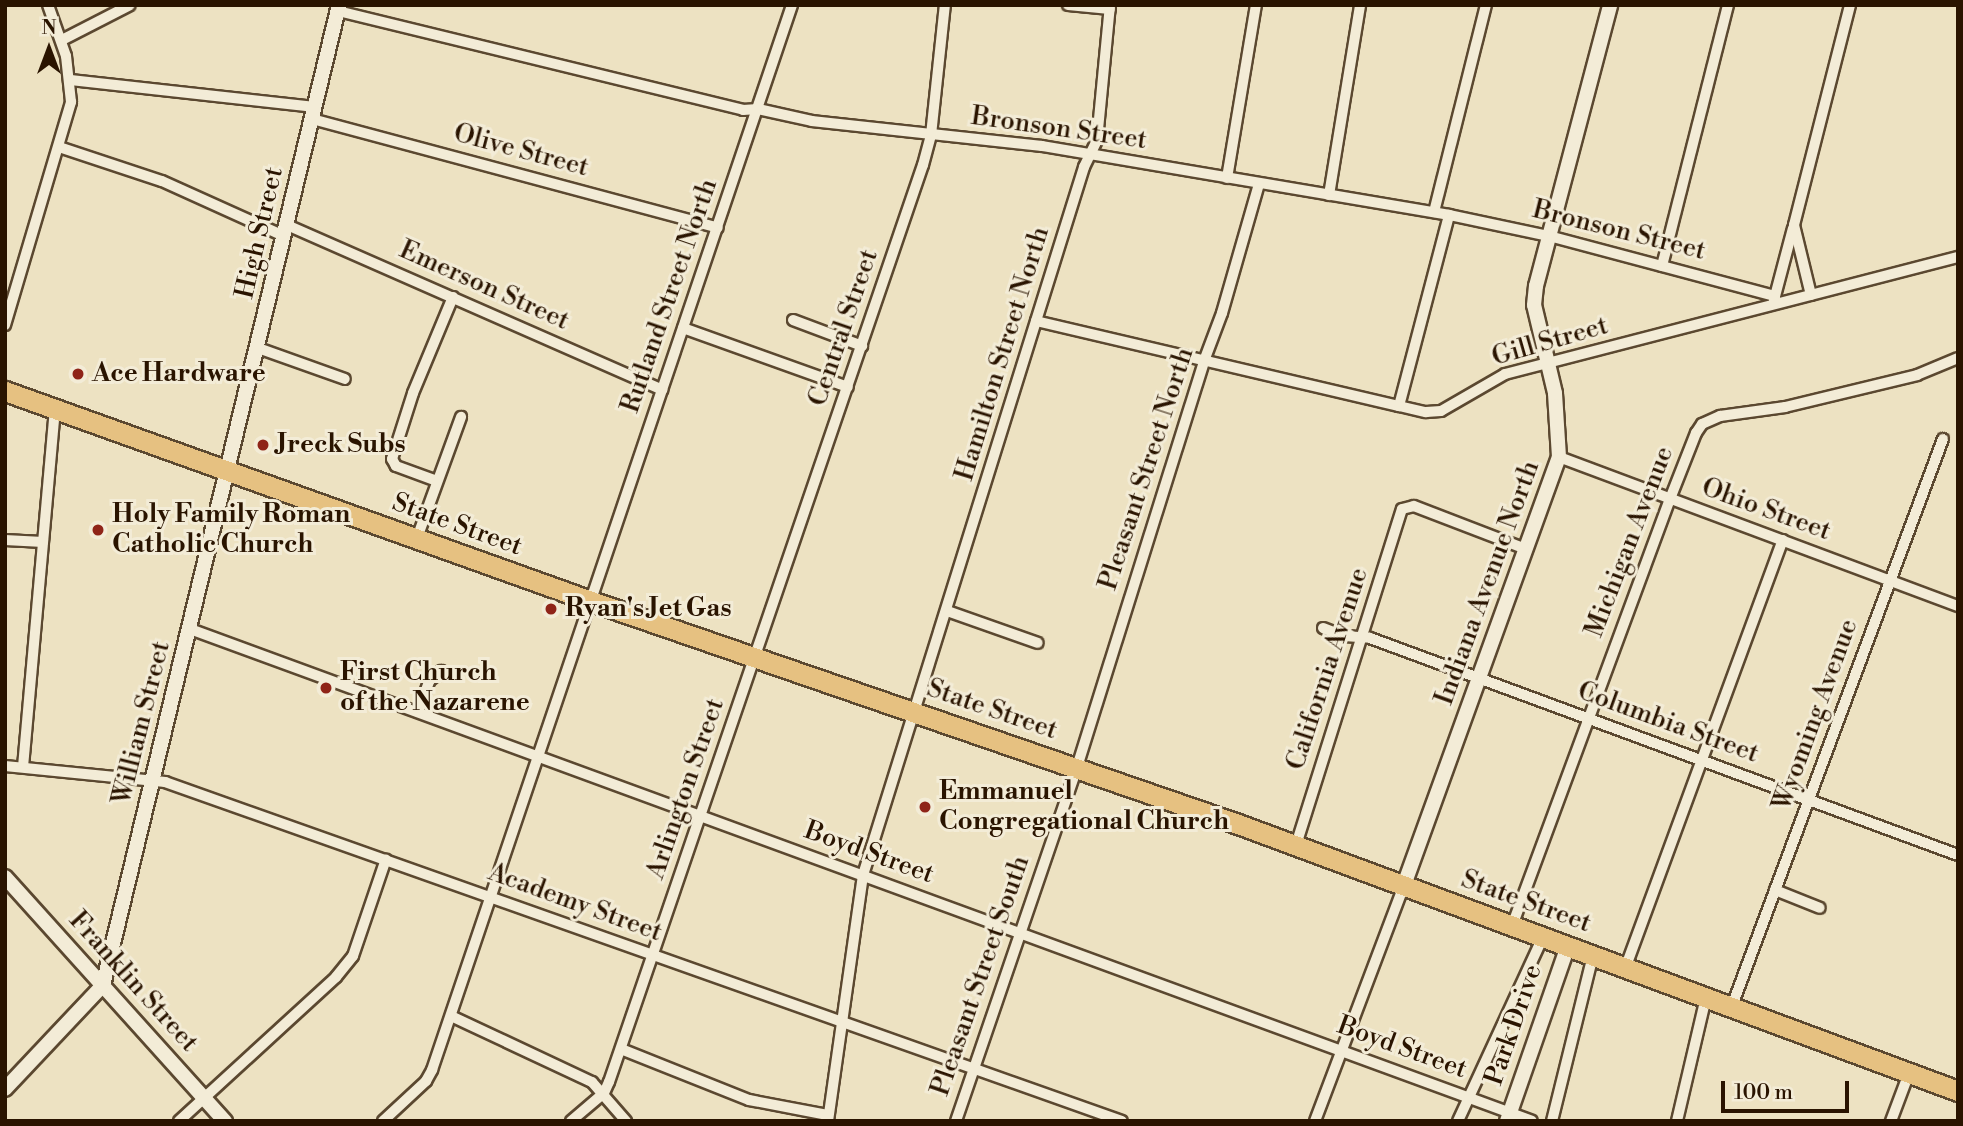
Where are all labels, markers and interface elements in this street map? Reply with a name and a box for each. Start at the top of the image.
north arrow [14,14,84,84]
text: N [41,16,57,40]
street label: Bronson Street [969,101,1149,157]
street label: Olive Street [450,118,592,184]
street label: High Street [230,164,290,302]
street label: Rutland Street North [615,175,725,417]
street label: Bronson Street [1529,194,1709,268]
street label: Hamilton Street North [949,223,1057,485]
street label: Emerson Street [394,235,574,337]
street label: Central Street [803,246,885,410]
street label: Gill Street [1488,311,1612,373]
street label: Pleasant Street North [1093,344,1201,594]
place label: Ace Hardware [92,358,266,390]
marker: Ace Hardware [70,366,86,382]
place label: Jreck Subs [277,429,406,461]
marker: Jreck Subs [255,437,271,453]
street label: Michigan Avenue [1579,442,1681,642]
street label: Indiana Avenue North [1429,457,1547,709]
street label: Ohio Street [1697,472,1835,548]
street label: State Street [388,487,526,563]
place label: Holy Family Roman Catholic Church [112,499,350,560]
marker: Holy Family Roman Catholic Church [90,522,106,538]
street label: California Avenue [1281,564,1375,774]
place label: Ryan's Jet Gas [565,593,732,625]
marker: Ryan's Jet Gas [543,601,559,617]
street label: Wyoming Avenue [1767,615,1865,815]
street label: William Street [107,638,177,808]
place label: First Church of the Nazarene [340,657,530,718]
street label: State Street [923,673,1061,747]
street label: Columbia Street [1573,676,1763,770]
marker: First Church of the Nazarene [318,680,334,696]
street label: Arlington Street [641,695,731,883]
place label: Emmanuel Congregational Church [939,776,1229,838]
marker: Emmanuel Congregational Church [917,799,933,815]
street label: Boyd Street [800,815,938,891]
street label: Pleasant Street South [925,852,1037,1100]
street label: Academy Street [484,857,666,949]
street label: State Street [1457,864,1595,940]
street label: Franklin Street [62,905,204,1059]
street label: Park Drive [1479,961,1549,1089]
street label: Boyd Street [1333,1010,1471,1086]
scale bar [1725,1066,1853,1110]
text: 100 m [1734,1080,1793,1106]

